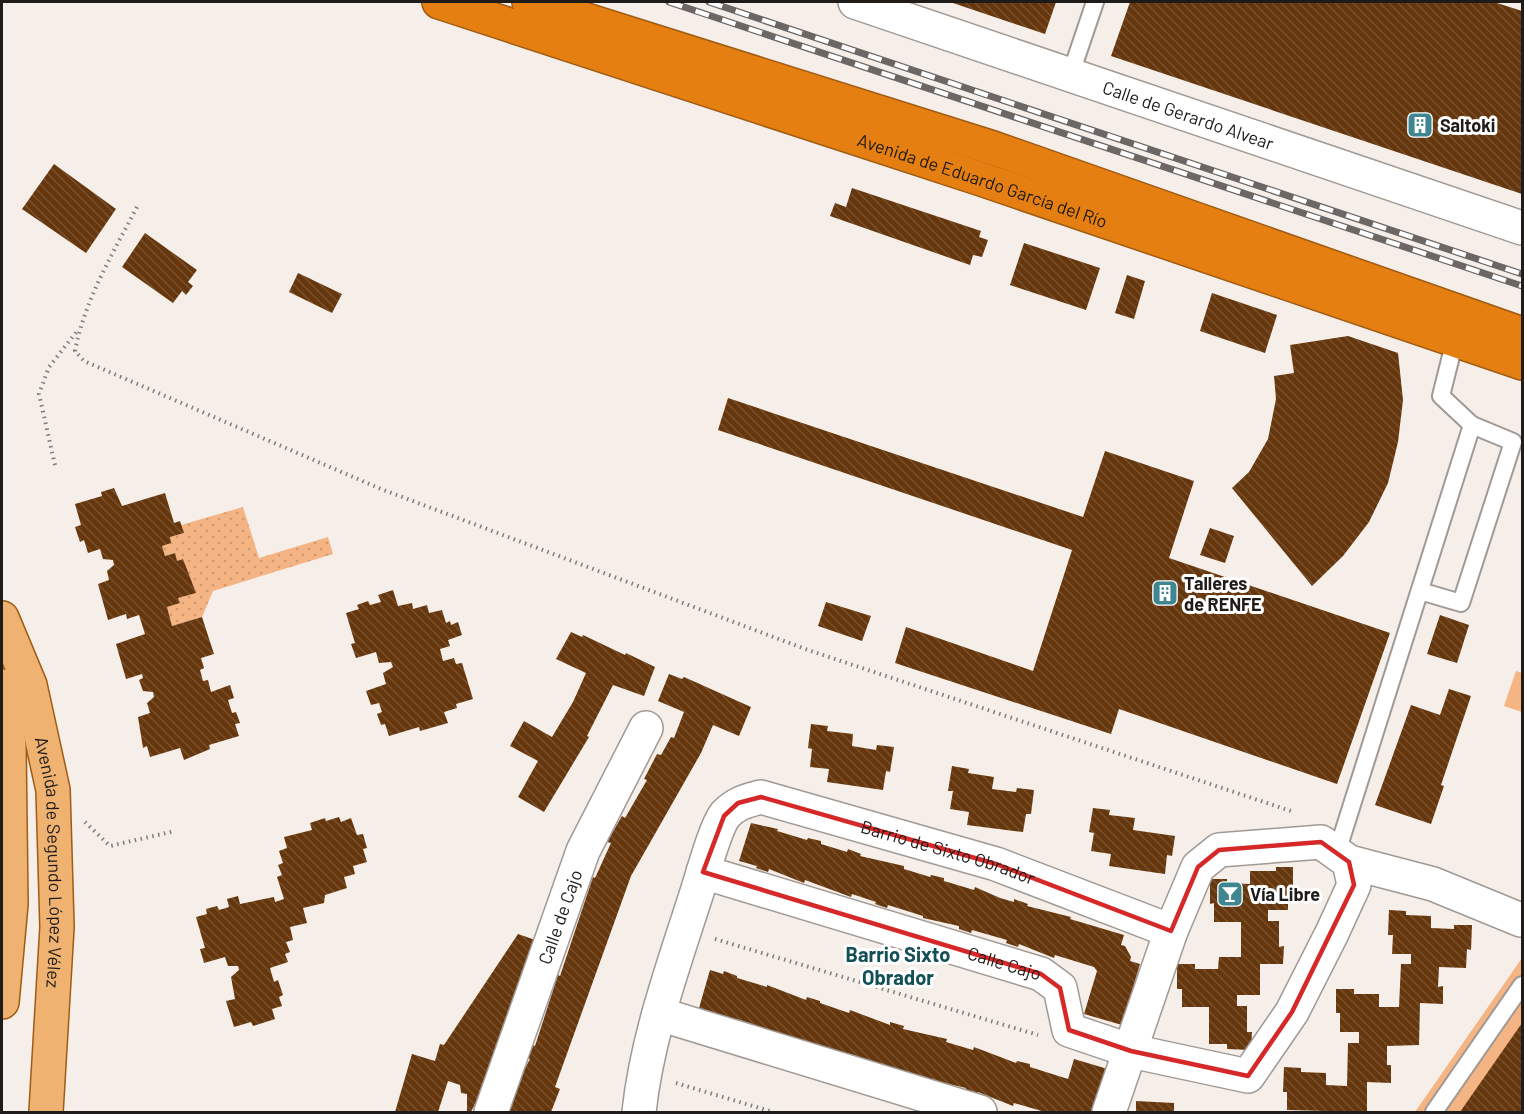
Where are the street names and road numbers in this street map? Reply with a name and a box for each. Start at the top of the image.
street label: Calle de Gerardo Alvear [1100,76,1277,154]
street label: Avenida de Eduardo García del Río [855,128,1110,232]
street label: Avenida de Segundo López Vélez [31,735,68,989]
street label: Barrio de Sixto Obrador [858,815,1039,889]
street label: Calle de Cajo [533,867,587,967]
street label: Calle Cajo [965,942,1044,984]

